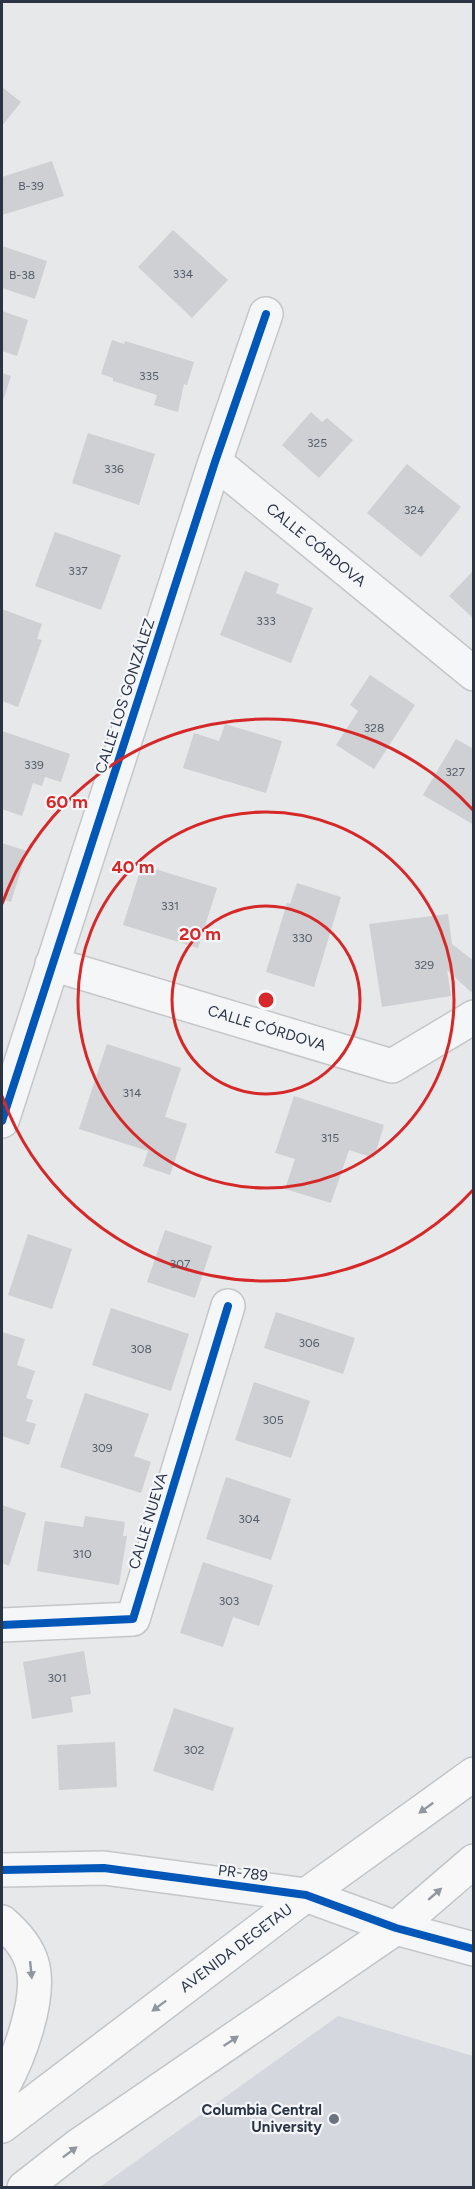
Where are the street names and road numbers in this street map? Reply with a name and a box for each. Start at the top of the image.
street label: CALLE CÓRDOVA [263,499,369,591]
street label: CALLE LOS GONZÁLEZ [91,616,159,776]
street label: CALLE CÓRDOVA [206,1001,328,1055]
street label: CALLE NUEVA [125,1470,171,1572]
street label: PR-789 [217,1861,269,1885]
street label: AVENIDA DEGETAU [176,1900,296,1996]

